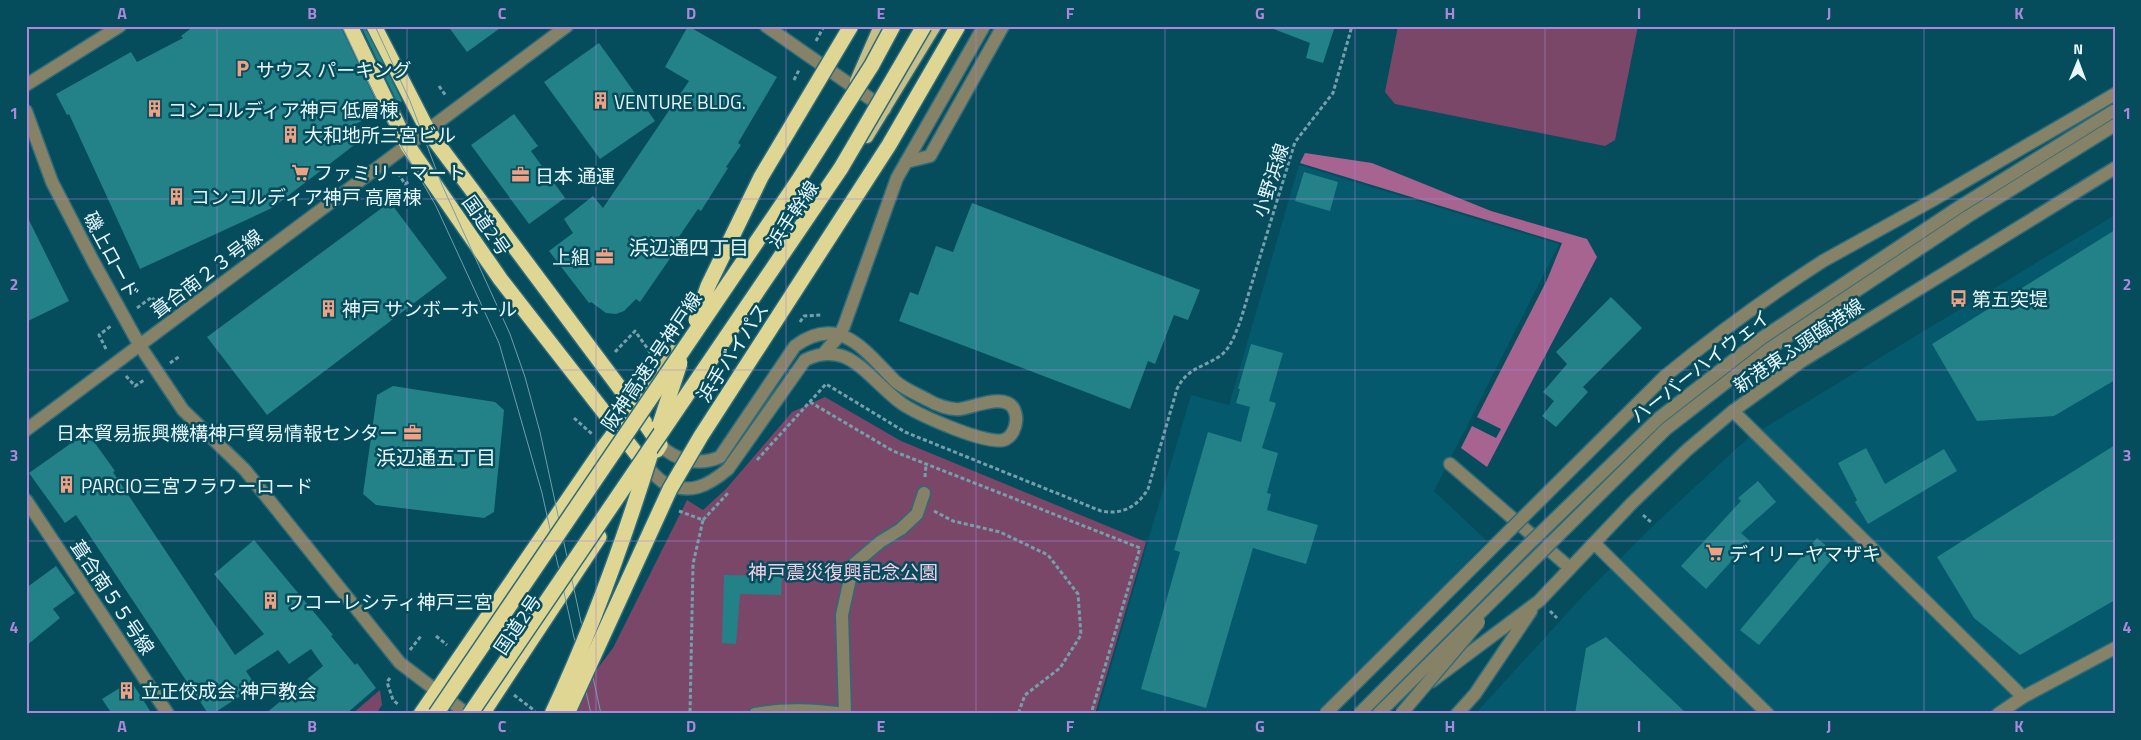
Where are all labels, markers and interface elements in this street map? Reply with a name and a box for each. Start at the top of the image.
text: A [117,1,127,25]
text: B [307,1,317,25]
text: C [498,1,507,25]
text: D [686,1,696,25]
text: E [877,1,886,25]
text: F [1066,1,1075,25]
text: G [1255,1,1265,25]
text: H [1445,1,1455,25]
text: I [1637,1,1641,25]
text: J [1827,1,1831,25]
text: K [2014,1,2024,25]
north arrow [2054,38,2104,88]
text: N [2073,38,2083,59]
place label: サウス パーキング [256,55,412,84]
parking icon: サウス パーキング [232,59,252,79]
place label: VENTURE BLDG. [614,87,746,116]
building icon: VENTURE BLDG. [590,91,610,111]
place label: コンコルディア神戸 低層棟 [168,95,399,124]
building icon: コンコルディア神戸 低層棟 [144,99,164,119]
text: 1 [10,101,18,125]
text: 1 [2123,101,2131,125]
place label: 大和地所三宮ビル [304,120,456,149]
building icon: 大和地所三宮ビル [280,124,300,144]
street label: 小野浜線 [1244,139,1296,221]
place label: ファミリーマート [314,158,466,187]
place label: 日本 通運 [535,161,615,190]
supermarket icon: ファミリーマート [290,162,310,182]
office icon: 日本 通運 [511,165,531,185]
street label: 浜手幹線 [759,174,825,254]
place label: コンコルディア神戸 高層棟 [191,182,422,211]
building icon: コンコルディア神戸 高層棟 [167,186,187,206]
street label: 国道2号 [456,189,518,261]
street label: 磯上ロード [77,206,147,304]
street label: 葺合南２３号線 [144,221,268,325]
district label: 浜辺通四丁目 [629,232,749,263]
place label: 上組 [552,242,590,271]
office icon: 上組 [594,246,614,266]
text: 2 [10,272,18,296]
text: 2 [2123,272,2131,296]
place label: 第五突堤 [1972,284,2048,313]
street label: 阪神高速3号神戸線 [594,285,708,437]
bus stop icon: 第五突堤 [1948,288,1968,308]
street label: 新港東ふ頭臨港線 [1727,290,1869,400]
place label: 神戸 サンボーホール [342,294,517,323]
street label: 浜手バイパス [689,296,775,408]
building icon: 神戸 サンボーホール [318,298,338,318]
street label: ハーバーハイウェイ [1624,302,1776,430]
place label: 日本貿易振興機構神戸貿易情報センター [56,418,398,447]
office icon: 日本貿易振興機構神戸貿易情報センター [402,422,422,442]
district label: 浜辺通五丁目 [376,442,496,473]
text: 3 [10,443,18,467]
text: 3 [2123,443,2131,467]
place label: PARCIO三宮フラワーロード [81,471,313,500]
building icon: PARCIO三宮フラワーロード [57,475,77,495]
street label: 葺合南５５号線 [64,534,162,660]
place label: デイリーヤマザキ [1729,539,1881,568]
supermarket icon: デイリーヤマザキ [1705,543,1725,563]
park label: 神戸震災復興記念公園 [748,557,938,586]
place label: ワコーレシティ神戸三宮 [285,587,493,616]
street label: 国道2号 [486,588,548,660]
building icon: ワコーレシティ神戸三宮 [261,591,281,611]
text: 4 [10,615,19,639]
text: 4 [2123,615,2132,639]
place label: 立正佼成会 神戸教会 [141,676,316,705]
building icon: 立正佼成会 神戸教会 [117,680,137,700]
text: A [117,714,127,738]
text: B [307,714,317,738]
text: C [498,714,507,738]
text: D [686,714,696,738]
text: E [877,714,886,738]
text: F [1066,714,1075,738]
text: G [1255,714,1265,738]
text: H [1445,714,1455,738]
text: I [1637,714,1641,738]
text: J [1827,714,1831,738]
text: K [2014,714,2024,738]

